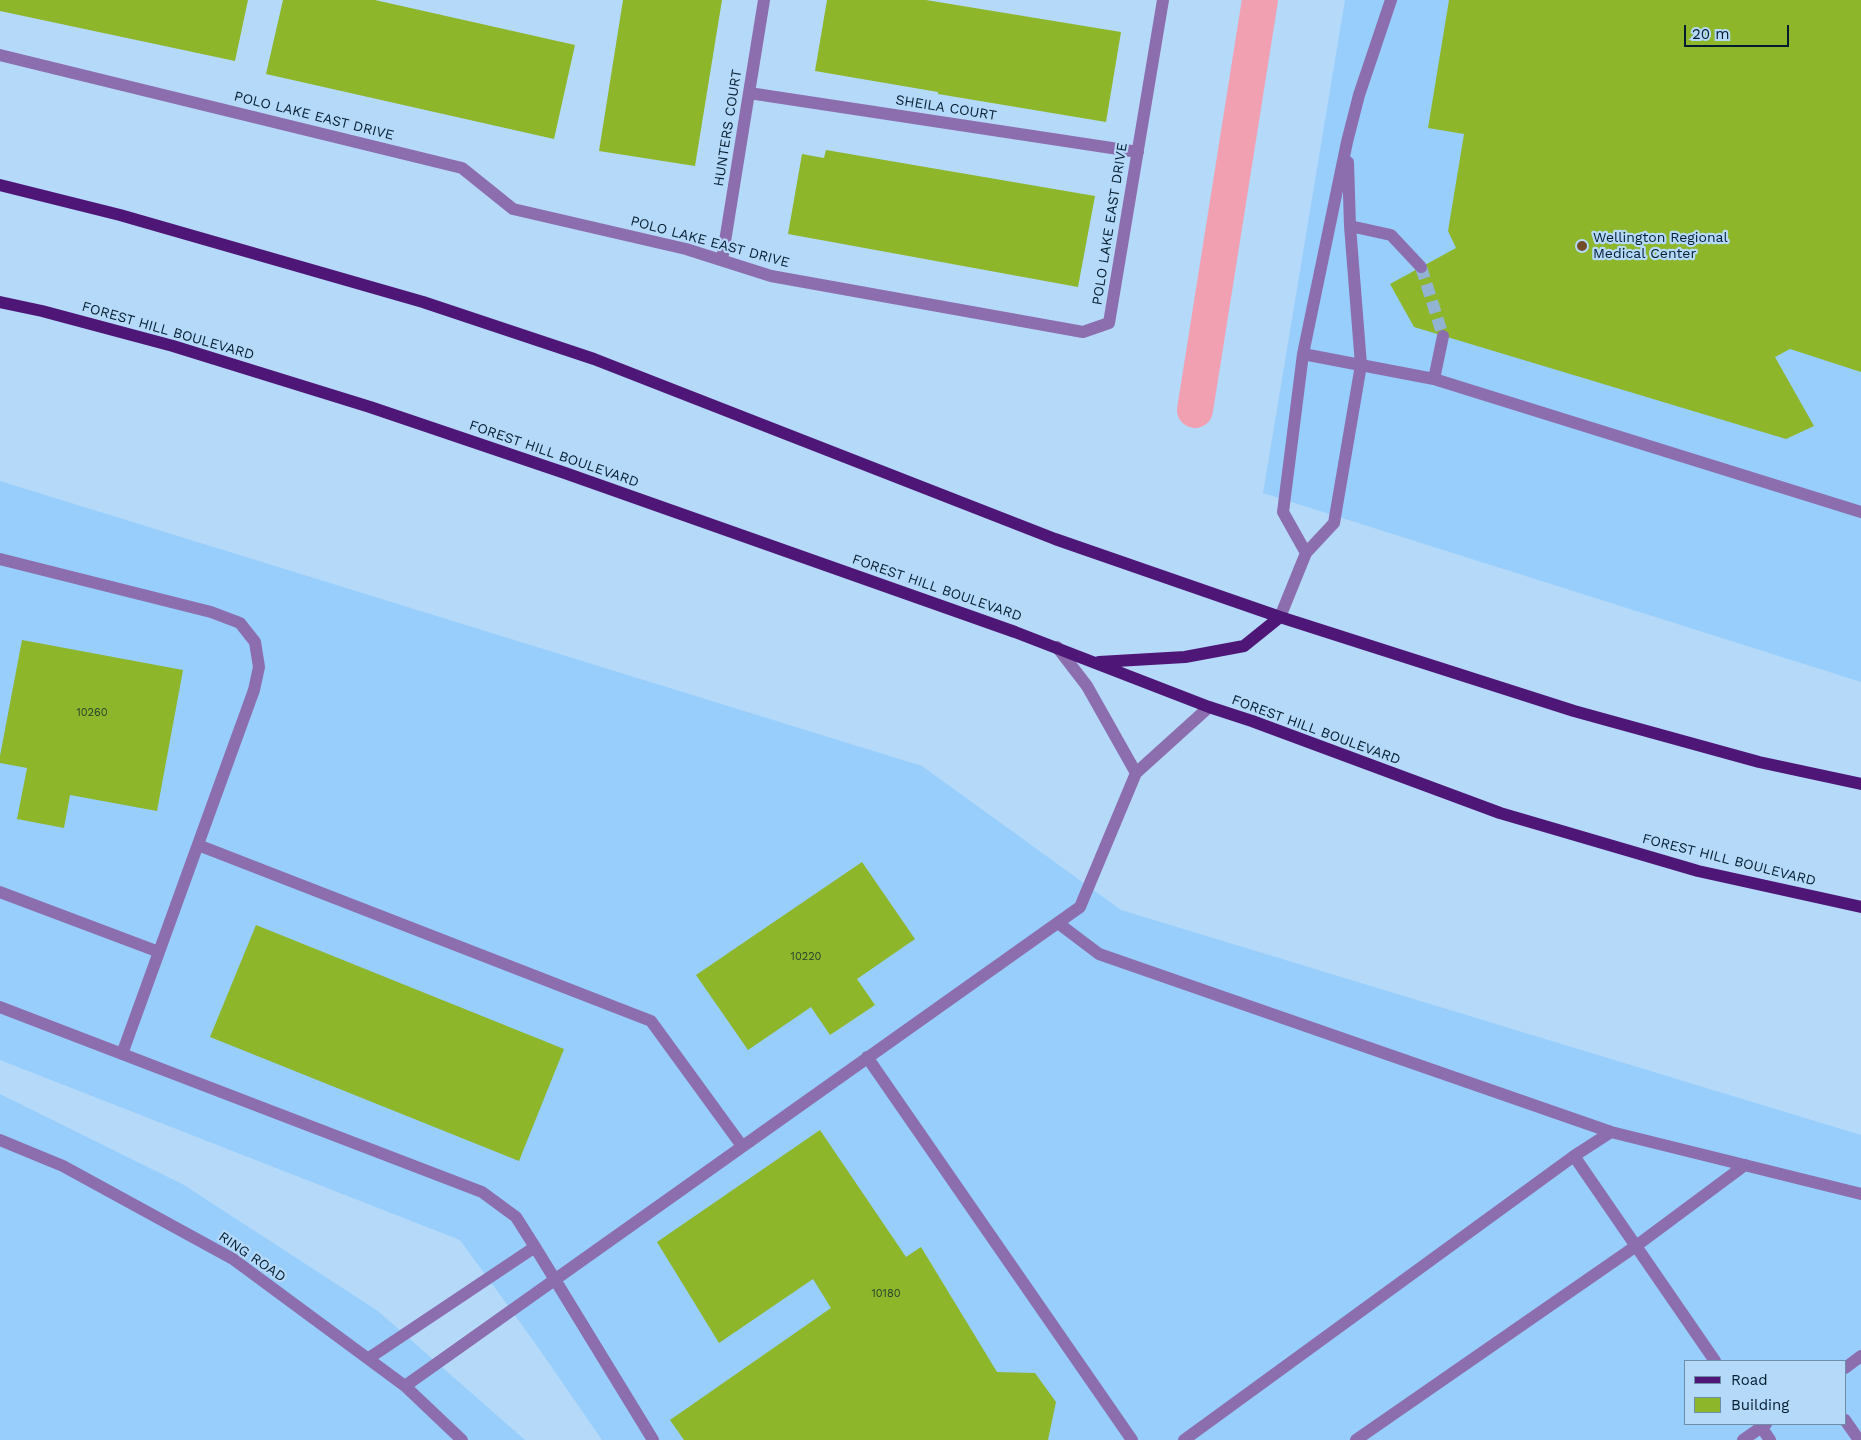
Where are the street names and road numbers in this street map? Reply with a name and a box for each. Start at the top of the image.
street label: HUNTERS COURT [710,68,746,188]
street label: POLO LAKE EAST DRIVE [232,88,396,144]
street label: SHEILA COURT [894,92,998,124]
street label: POLO LAKE EAST DRIVE [1089,142,1131,306]
street label: POLO LAKE EAST DRIVE [629,213,791,271]
street label: FOREST HILL BOULEVARD [80,298,256,364]
street label: FOREST HILL BOULEVARD [467,417,641,491]
street label: FOREST HILL BOULEVARD [850,551,1024,625]
street label: FOREST HILL BOULEVARD [1229,692,1403,768]
street label: FOREST HILL BOULEVARD [1640,830,1818,890]
street label: RING ROAD [215,1228,289,1286]

